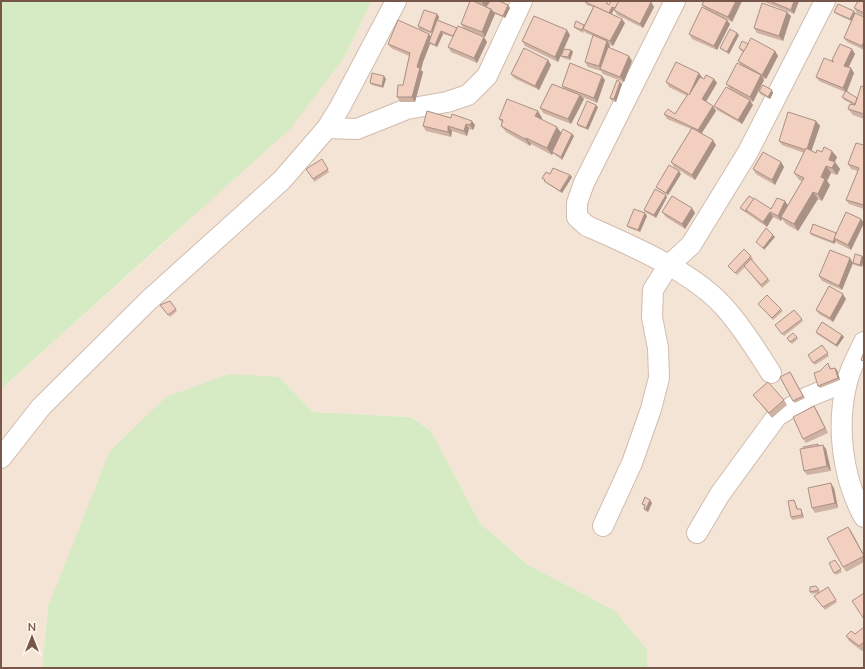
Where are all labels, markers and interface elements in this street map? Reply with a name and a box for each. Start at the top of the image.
north arrow [12,617,52,657]
text: N [28,620,36,634]

